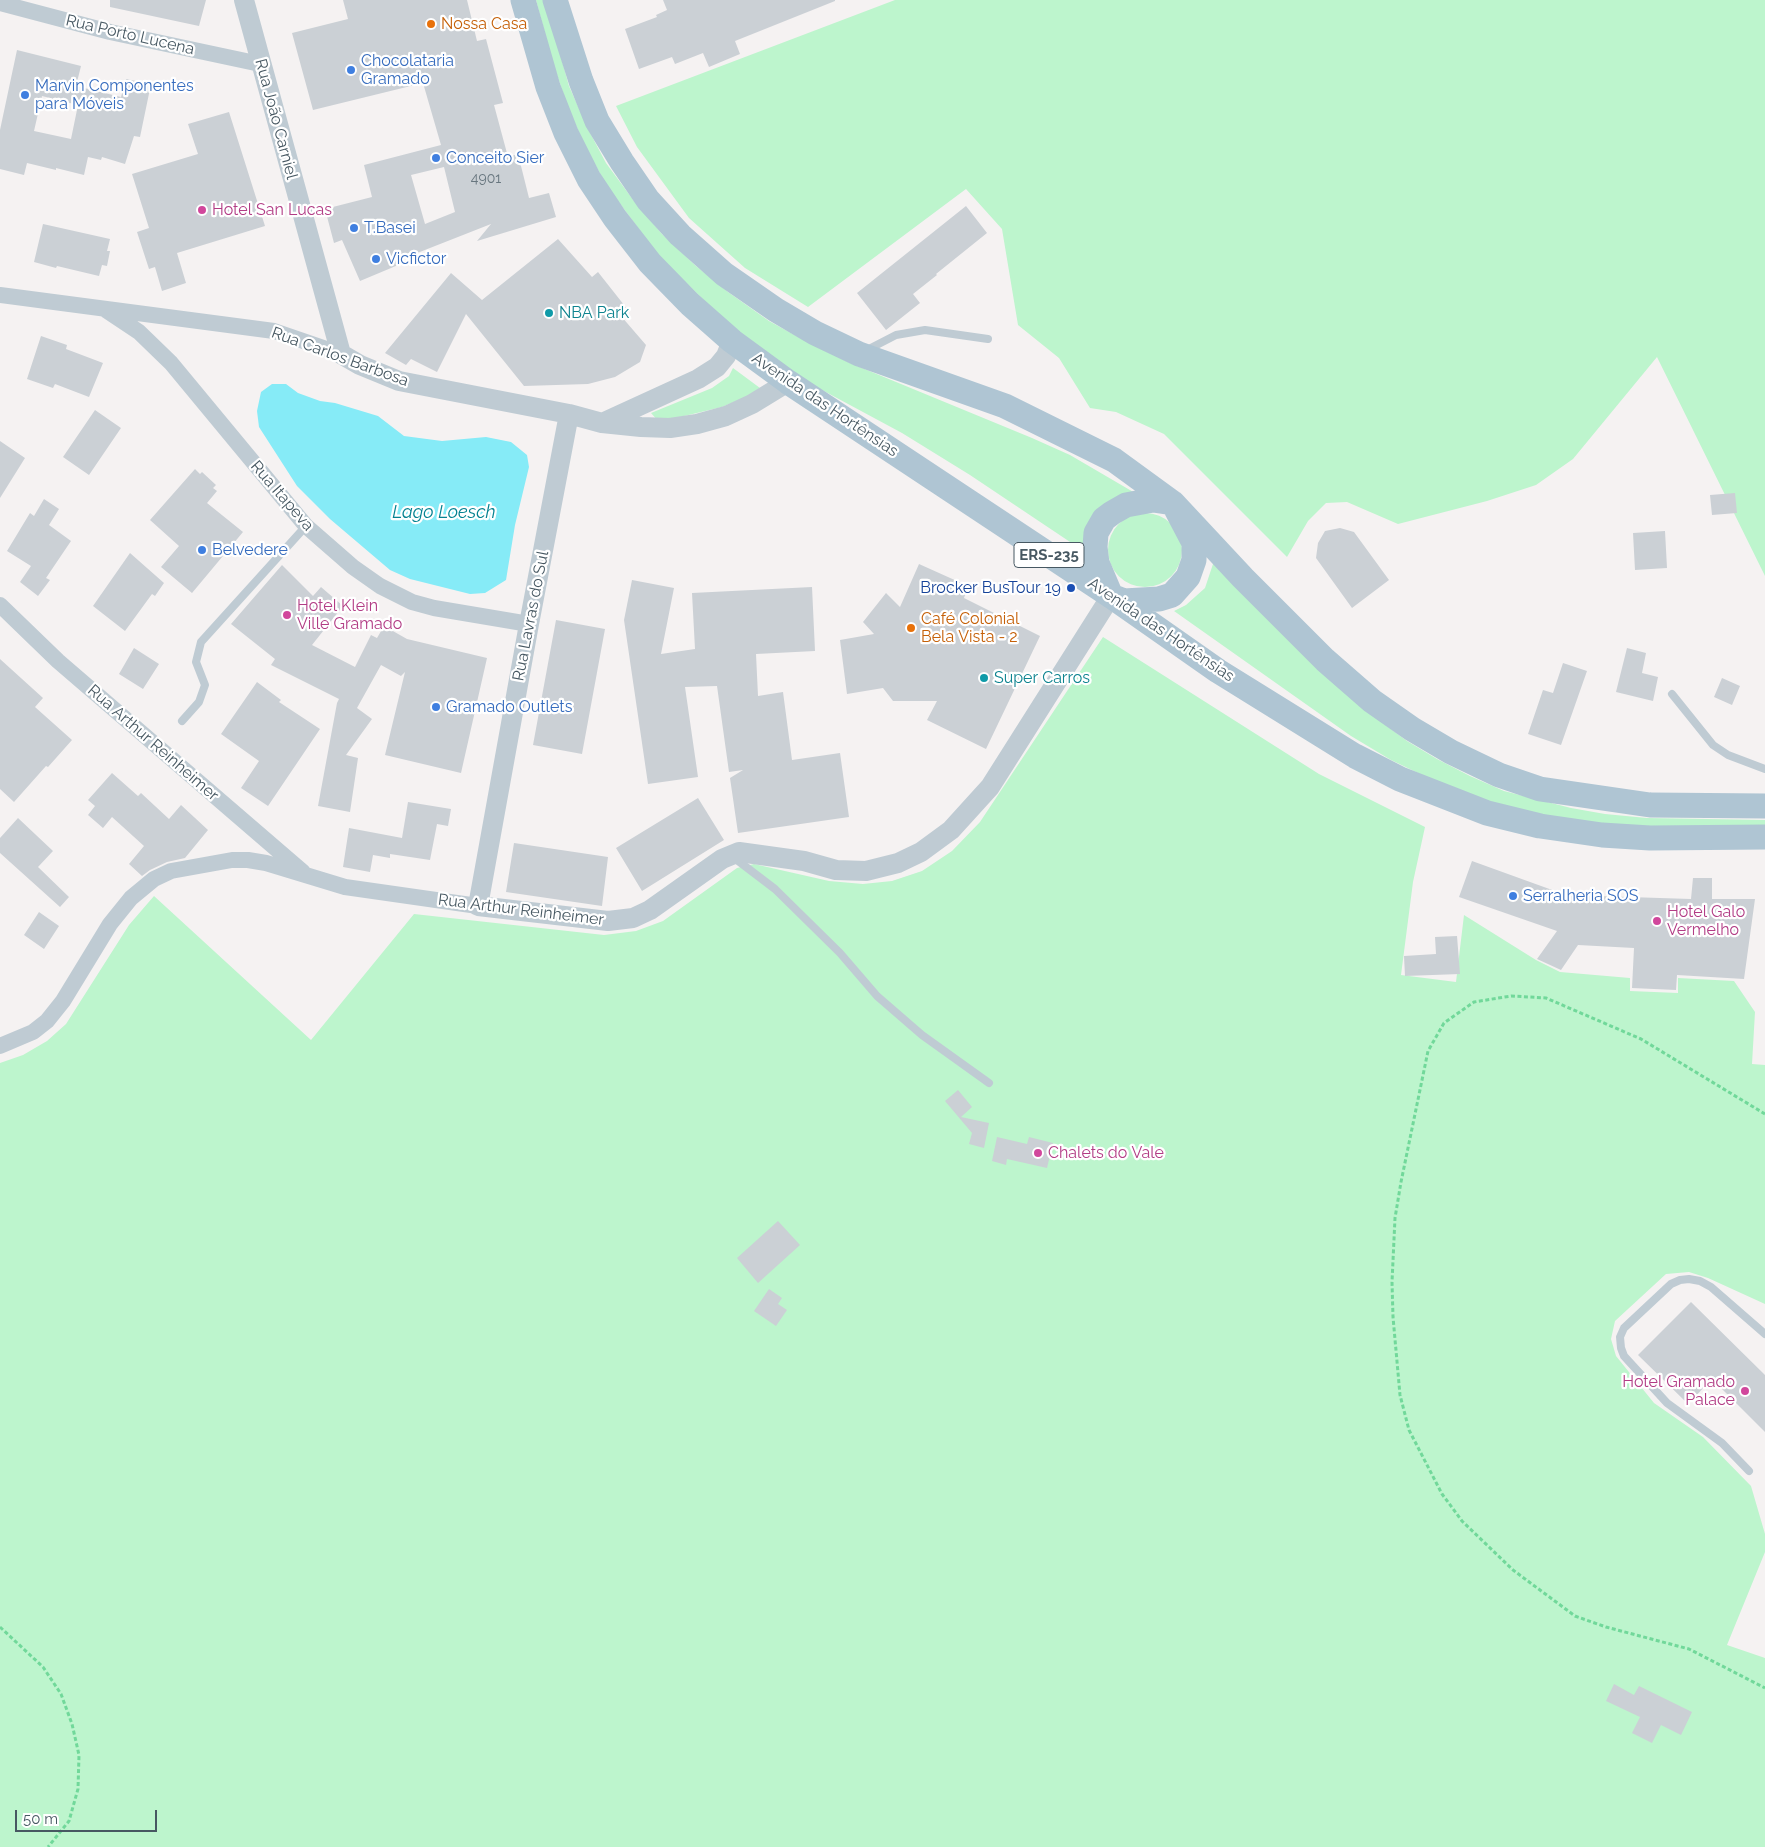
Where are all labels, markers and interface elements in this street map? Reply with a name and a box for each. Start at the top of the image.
street label: Rua Porto Lucena [64,11,196,59]
place label: Nossa Casa [441,14,527,34]
marker: Nossa Casa [425,18,437,30]
place label: Chocolataria Gramado [361,51,454,89]
street label: Rua João Carniel [251,57,301,181]
marker: Chocolataria Gramado [345,64,357,76]
place label: Marvin Componentes para Móveis [35,76,194,114]
marker: Marvin Componentes para Móveis [19,89,31,101]
place label: Conceito Sier [446,148,544,168]
marker: Conceito Sier [430,152,442,164]
house number: 4901 [471,171,501,187]
place label: Hotel San Lucas [212,200,332,220]
marker: Hotel San Lucas [196,204,208,216]
place label: T.Basei [364,218,416,238]
marker: T.Basei [348,222,360,234]
place label: Vicfictor [386,249,446,269]
marker: Vicfictor [370,253,382,265]
place label: NBA Park [559,303,629,323]
marker: NBA Park [543,307,555,319]
street label: Rua Carlos Barbosa [269,323,411,391]
street label: Avenida das Hortênsias [748,349,902,461]
street label: Rua Itapeva [246,457,318,535]
water label: Lago Loesch [392,502,496,524]
place label: Belvedere [212,540,288,560]
road number: ERS-235 [1014,542,1084,568]
marker: Belvedere [196,544,208,556]
street label: Rua Lavras do Sul [509,549,553,683]
street label: Avenida das Hortênsias [1084,574,1238,686]
place label: Brocker BusTour 19 [920,578,1061,598]
marker: Brocker BusTour 19 [1065,582,1077,594]
place label: Hotel Klein Ville Gramado [297,596,402,634]
marker: Hotel Klein Ville Gramado [281,609,293,621]
place label: Café Colonial Bela Vista - 2 [921,609,1019,647]
marker: Café Colonial Bela Vista - 2 [905,622,917,634]
place label: Super Carros [994,668,1090,688]
marker: Super Carros [978,672,990,684]
street label: Rua Arthur Reinheimer [84,681,222,805]
place label: Gramado Outlets [446,697,572,717]
marker: Gramado Outlets [430,701,442,713]
place label: Serralheria SOS [1523,886,1638,906]
street label: Rua Arthur Reinheimer [437,890,605,930]
marker: Serralheria SOS [1507,890,1519,902]
place label: Hotel Galo Vermelho [1667,902,1745,940]
marker: Hotel Galo Vermelho [1651,915,1663,927]
place label: Chalets do Vale [1048,1143,1164,1163]
marker: Chalets do Vale [1032,1147,1044,1159]
place label: Hotel Gramado Palace [1622,1372,1735,1410]
marker: Hotel Gramado Palace [1739,1385,1751,1397]
scale bar [18,1800,160,1832]
text: 50 m [23,1810,58,1828]

